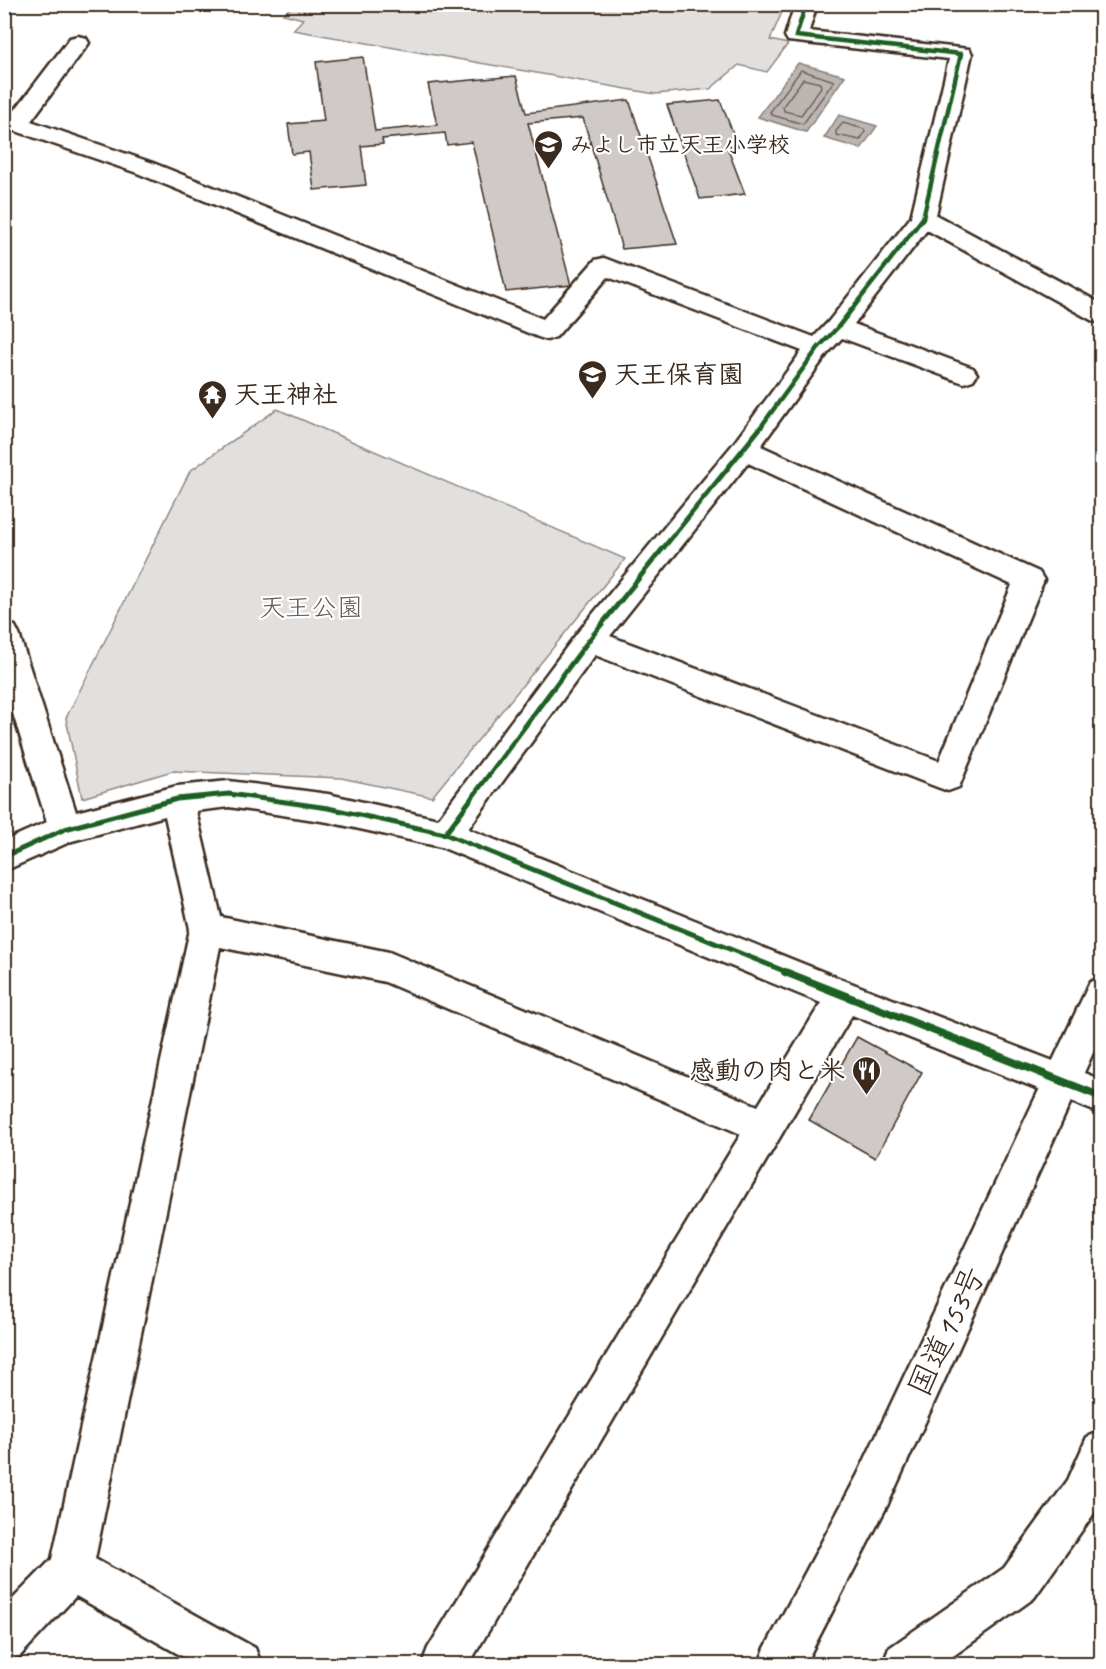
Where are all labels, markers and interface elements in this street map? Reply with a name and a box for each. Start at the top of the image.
school or university icon: みよし市立天王小学校 [533,128,565,170]
place label: みよし市立天王小学校 [570,131,790,159]
school or university icon: 天王保育園 [577,358,609,400]
place label: 天王保育園 [614,358,744,391]
temple icon: 天王神社 [197,378,229,420]
place label: 天王神社 [234,378,338,411]
park label: 天王公園 [259,591,363,624]
place label: 感動の肉と米 [689,1054,845,1087]
restaurant icon: 感動の肉と米 [850,1054,882,1096]
street label: 国道153号 [898,1259,994,1403]

